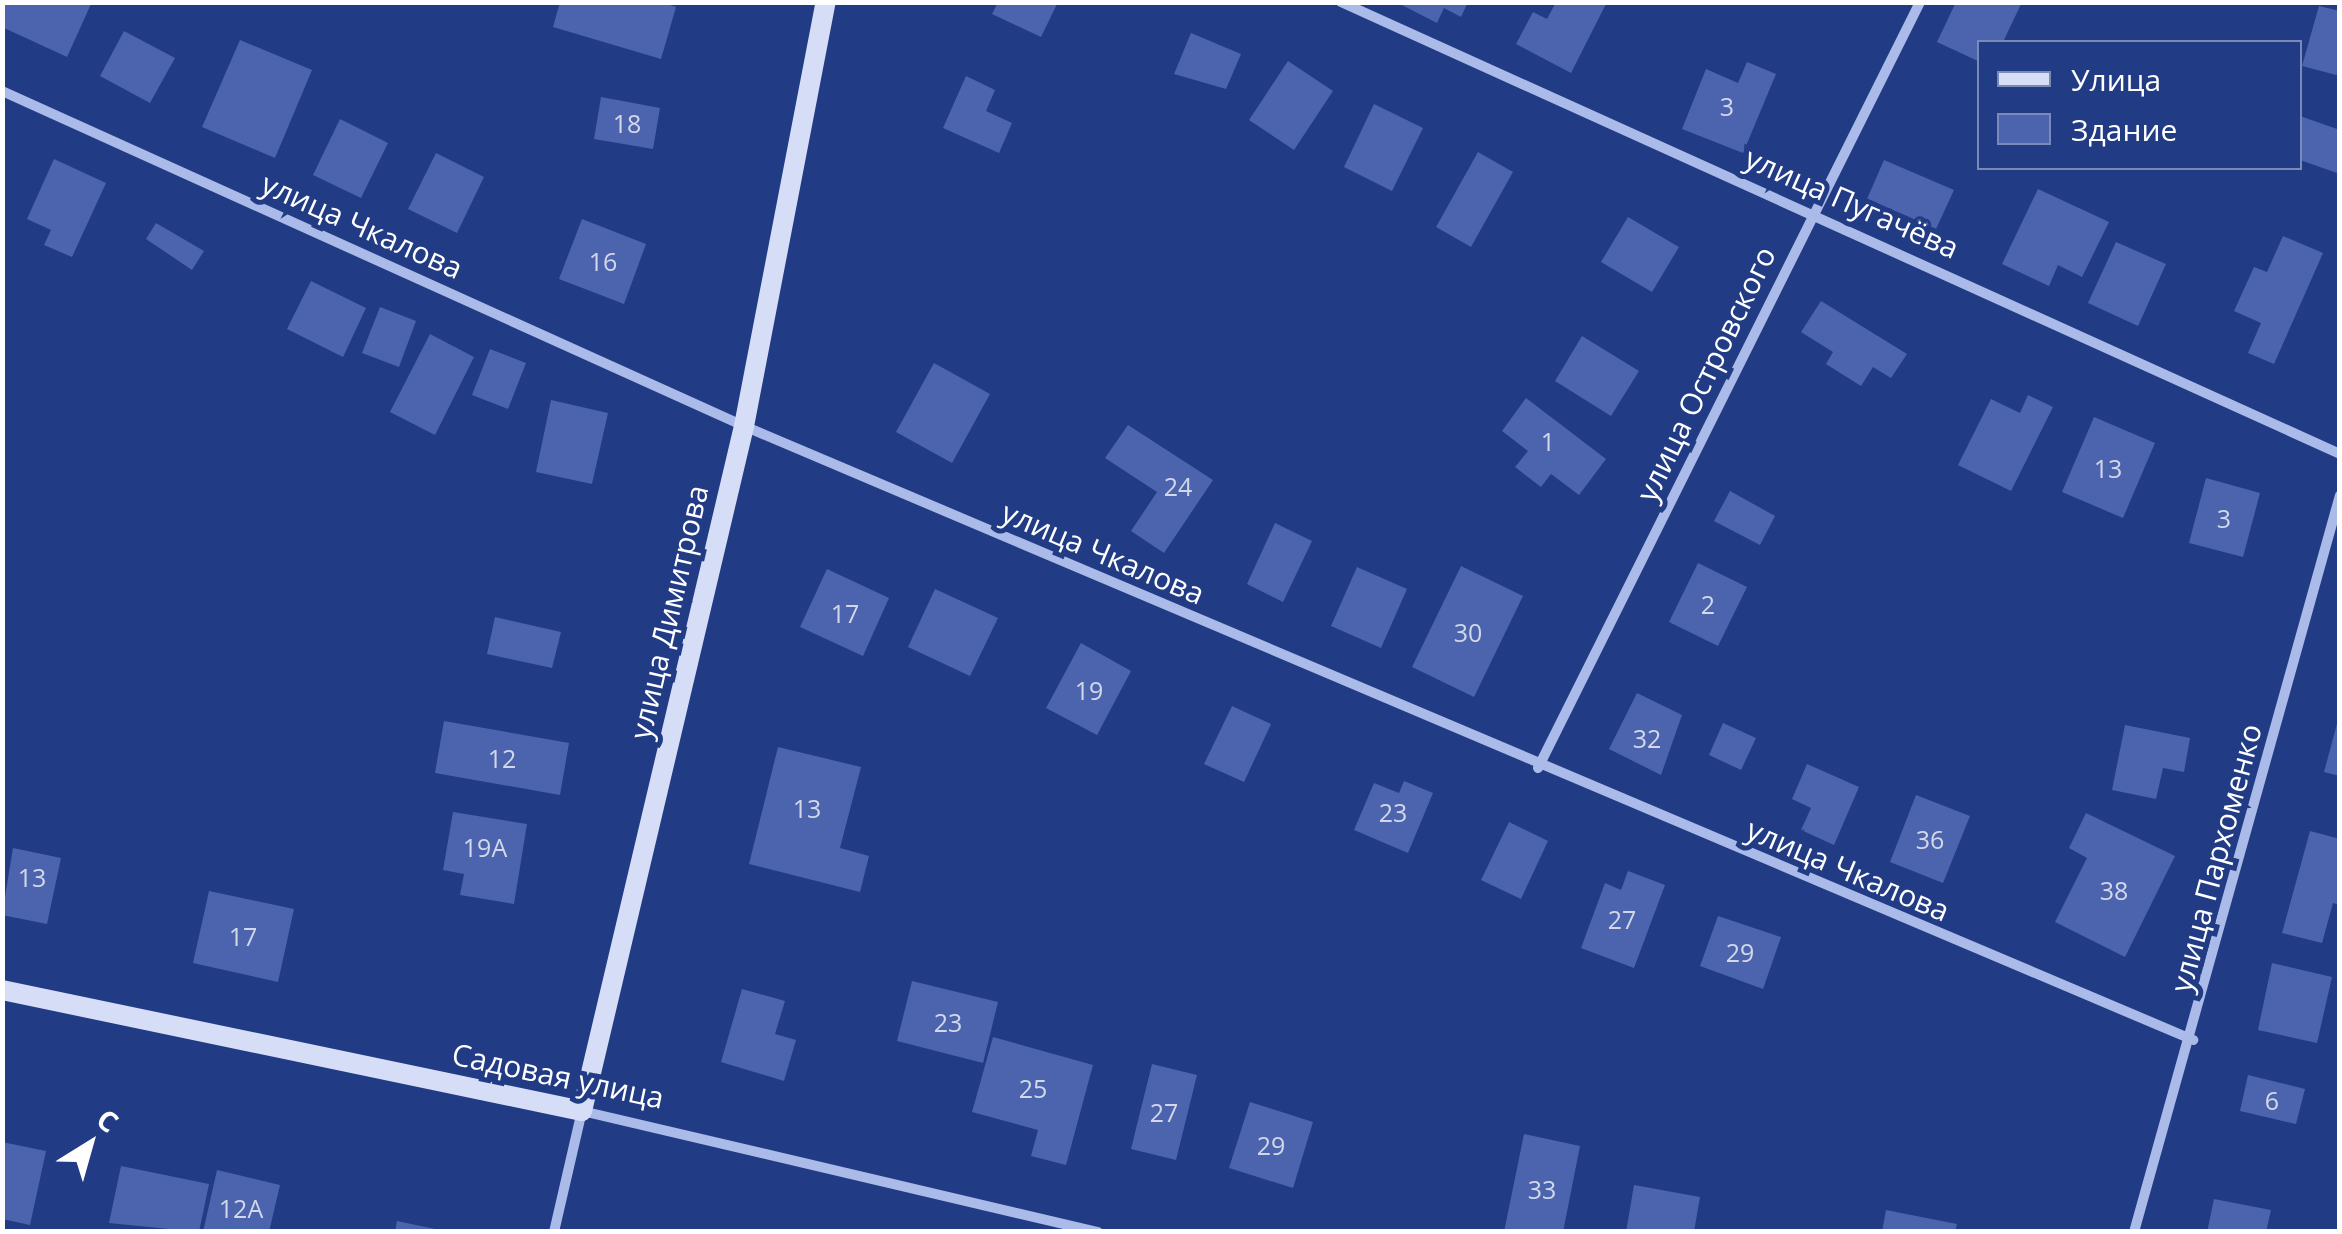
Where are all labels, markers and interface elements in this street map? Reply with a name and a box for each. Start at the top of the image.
legend [1977,40,2302,170]
text: Улица [2071,59,2161,100]
house number: 3 [1720,91,1734,121]
house number: 18 [613,108,641,138]
text: Здание [2071,109,2177,150]
street label: улица Пугачёва [1740,140,1964,266]
street label: улица Чкалова [256,166,468,286]
street label: улица Островского [1629,241,1783,507]
house number: 16 [589,246,617,276]
house number: 1 [1541,426,1555,456]
house number: 13 [2094,453,2122,483]
house number: 24 [1164,471,1192,501]
street label: улица Димитрова [622,481,716,743]
street label: улица Чкалова [996,494,1210,612]
house number: 3 [2217,503,2231,533]
house number: 2 [1701,589,1715,619]
house number: 17 [831,598,859,628]
house number: 30 [1454,617,1482,647]
house number: 19 [1075,675,1103,705]
street label: улица Пархоменко [2163,720,2269,996]
house number: 32 [1633,723,1661,753]
house number: 12 [488,743,516,773]
house number: 13 [793,793,821,823]
house number: 23 [1379,797,1407,827]
street label: улица Чкалова [1741,811,1955,929]
house number: 36 [1916,824,1944,854]
house number: 19А [463,832,507,862]
house number: 13 [18,862,46,892]
house number: 38 [2100,875,2128,905]
house number: 27 [1608,904,1636,934]
house number: 17 [229,921,257,951]
house number: 29 [1726,937,1754,967]
house number: 23 [934,1007,962,1037]
street label: Садовая улица [449,1036,667,1116]
house number: 25 [1019,1073,1047,1103]
house number: 6 [2265,1085,2279,1115]
north arrow [40,1094,140,1194]
house number: 27 [1150,1097,1178,1127]
text: С [89,1099,127,1141]
house number: 29 [1257,1130,1285,1160]
house number: 33 [1528,1174,1556,1204]
house number: 12А [219,1193,263,1223]

